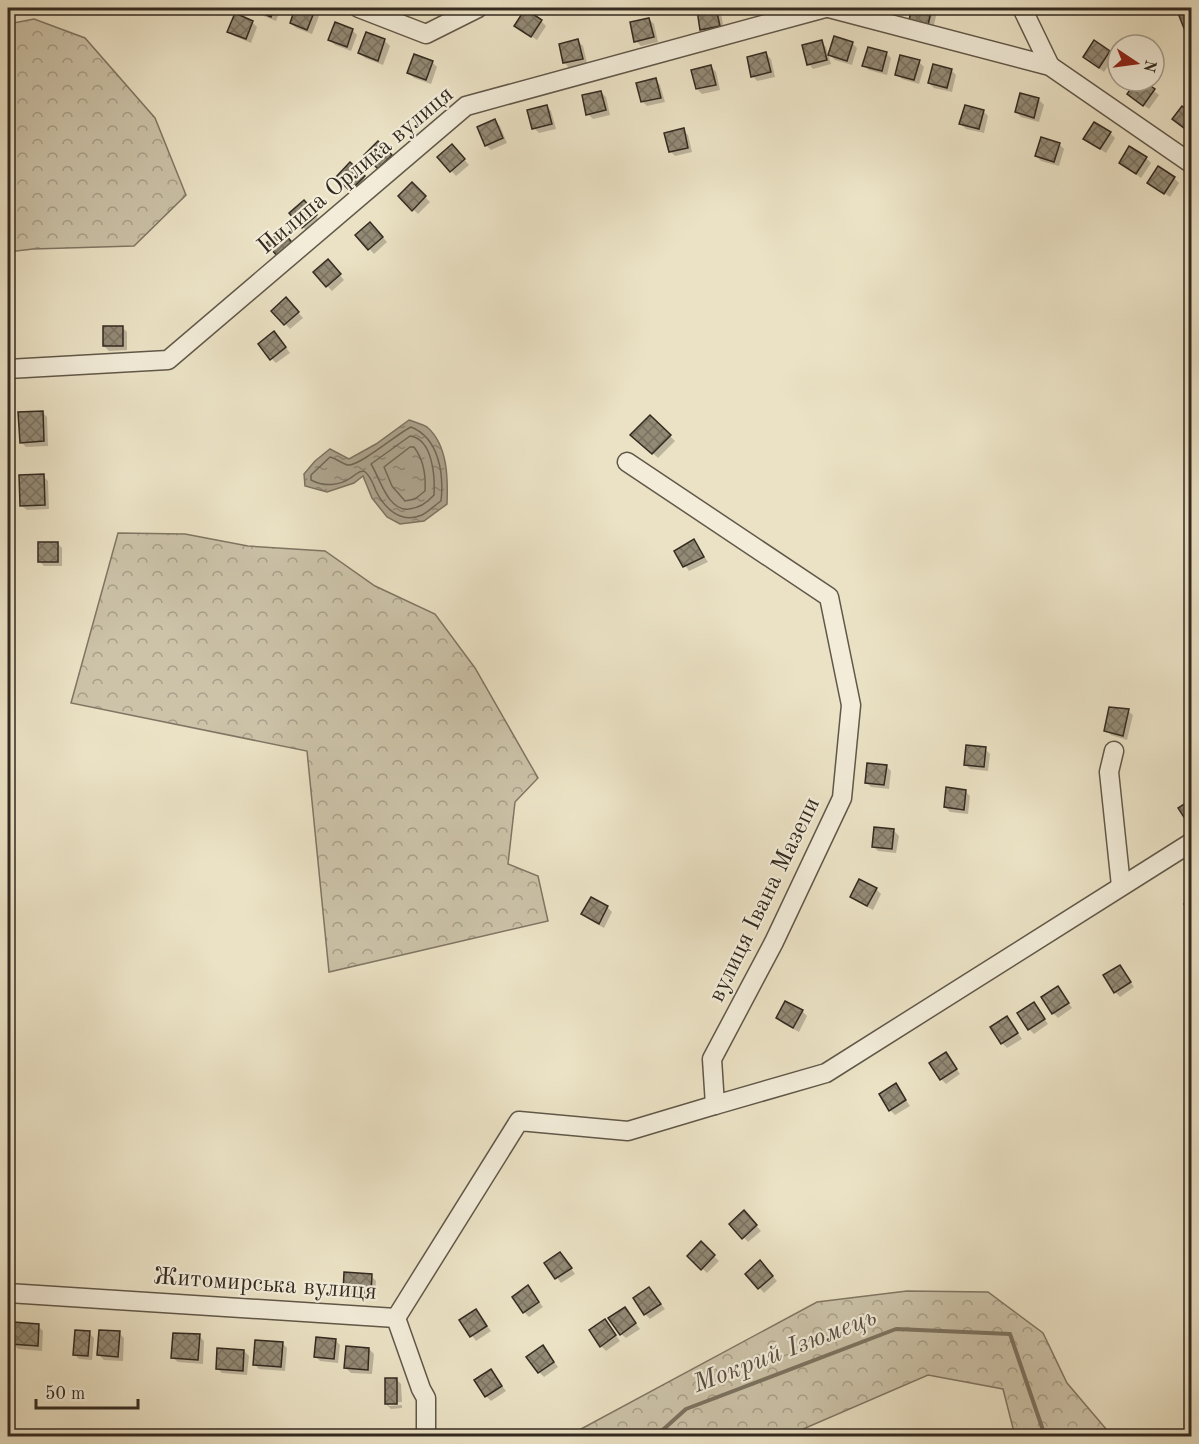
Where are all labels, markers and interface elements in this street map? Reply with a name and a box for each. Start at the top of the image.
north arrow [1106,33,1166,93]
text: N [1139,58,1158,74]
street label: Пилипа Орлика вулиця [254,82,458,260]
street label: вулиця Івана Мазепи [705,794,825,1006]
street label: Житомирська вулиця [152,1265,378,1305]
water label: Мокрий Ізюмець [689,1304,881,1398]
scale bar [36,1372,138,1410]
text: 50 m [45,1385,85,1403]

